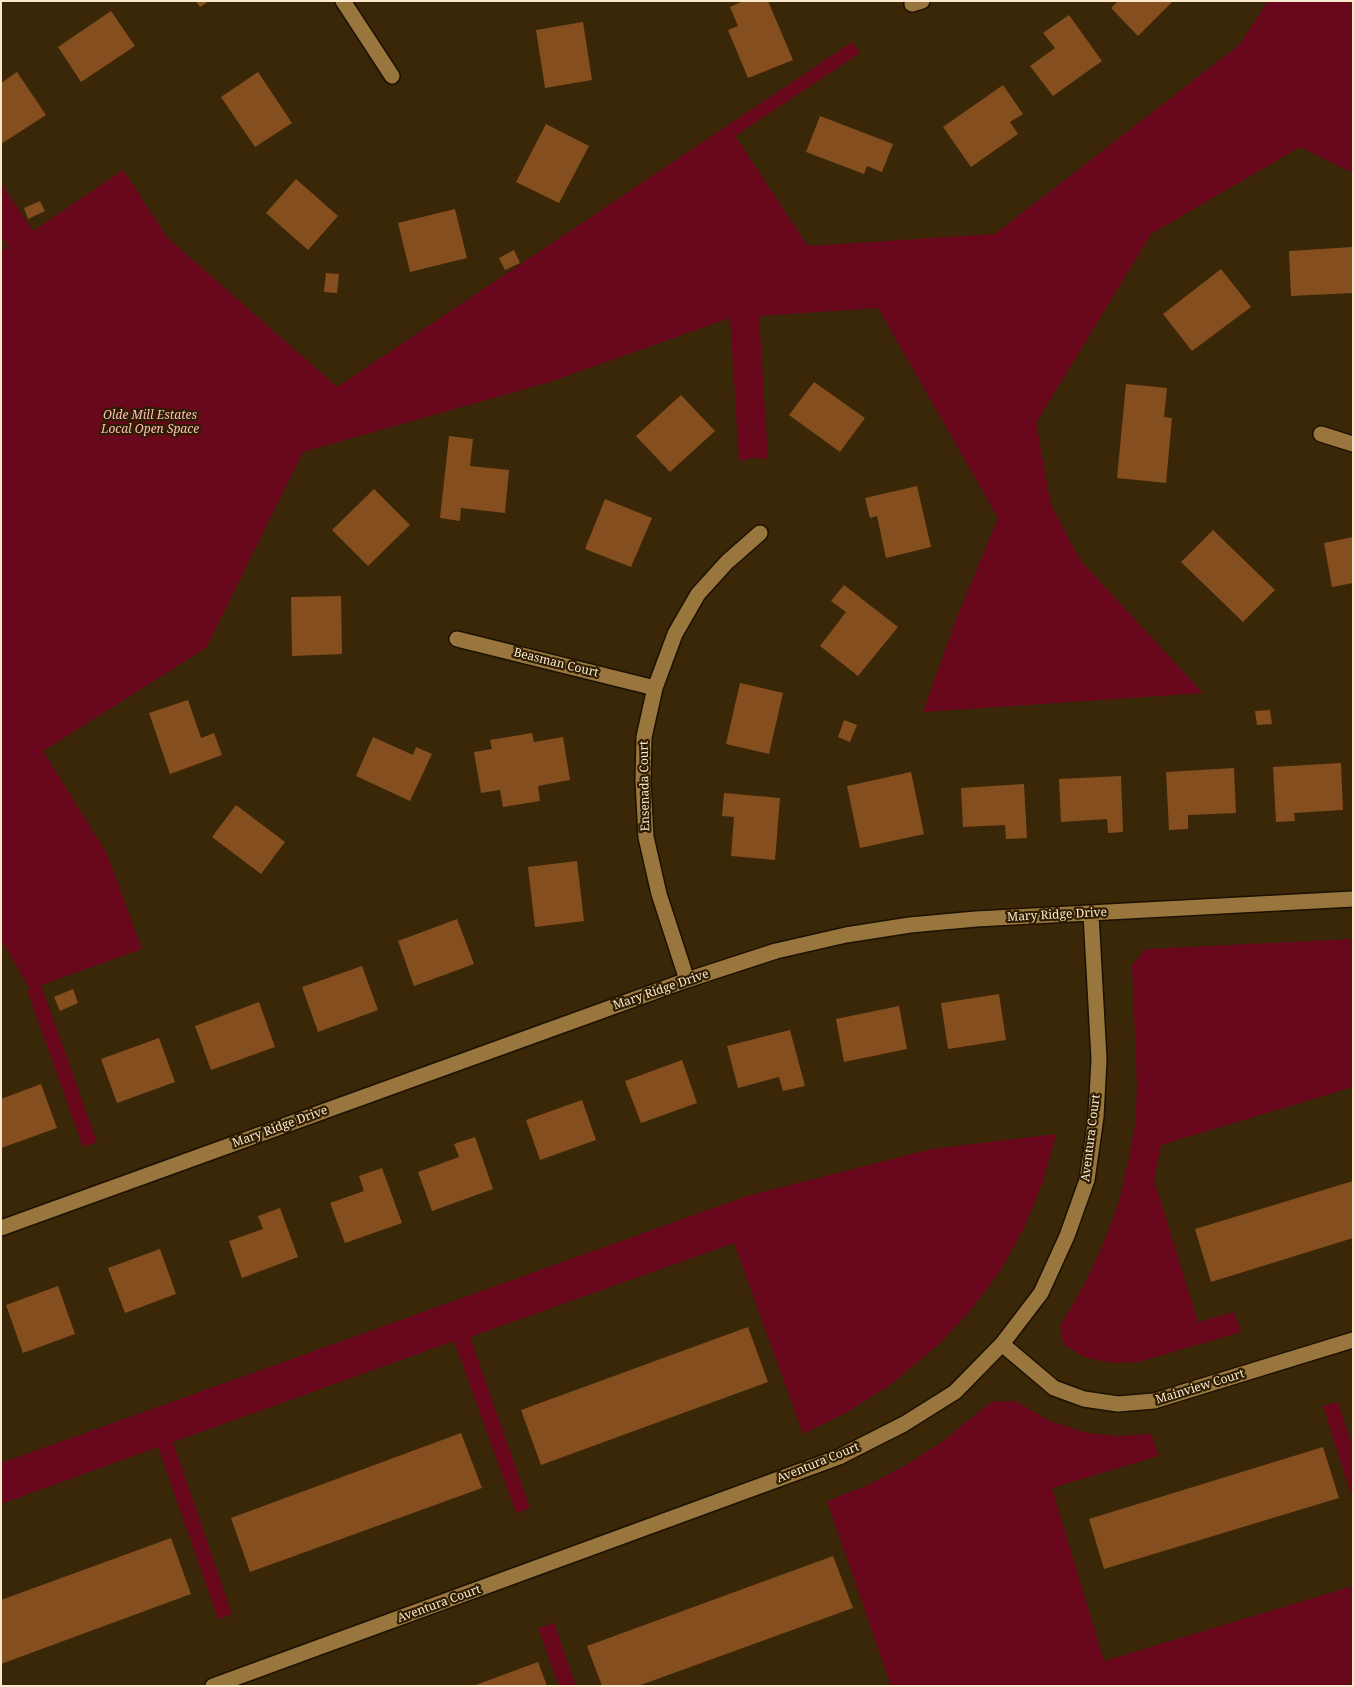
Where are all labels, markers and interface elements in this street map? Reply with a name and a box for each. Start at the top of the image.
park label: Olde Mill Estates Local Open Space [101,409,199,437]
street label: Beasman Court [512,645,600,681]
street label: Ensenada Court [637,741,653,831]
street label: Mary Ridge Drive [1007,905,1107,925]
street label: Mary Ridge Drive [611,967,711,1013]
street label: Aventura Court [1079,1094,1103,1182]
street label: Mary Ridge Drive [230,1103,330,1151]
street label: Mainview Court [1154,1367,1246,1407]
street label: Aventura Court [775,1440,861,1486]
street label: Aventura Court [395,1582,483,1626]

